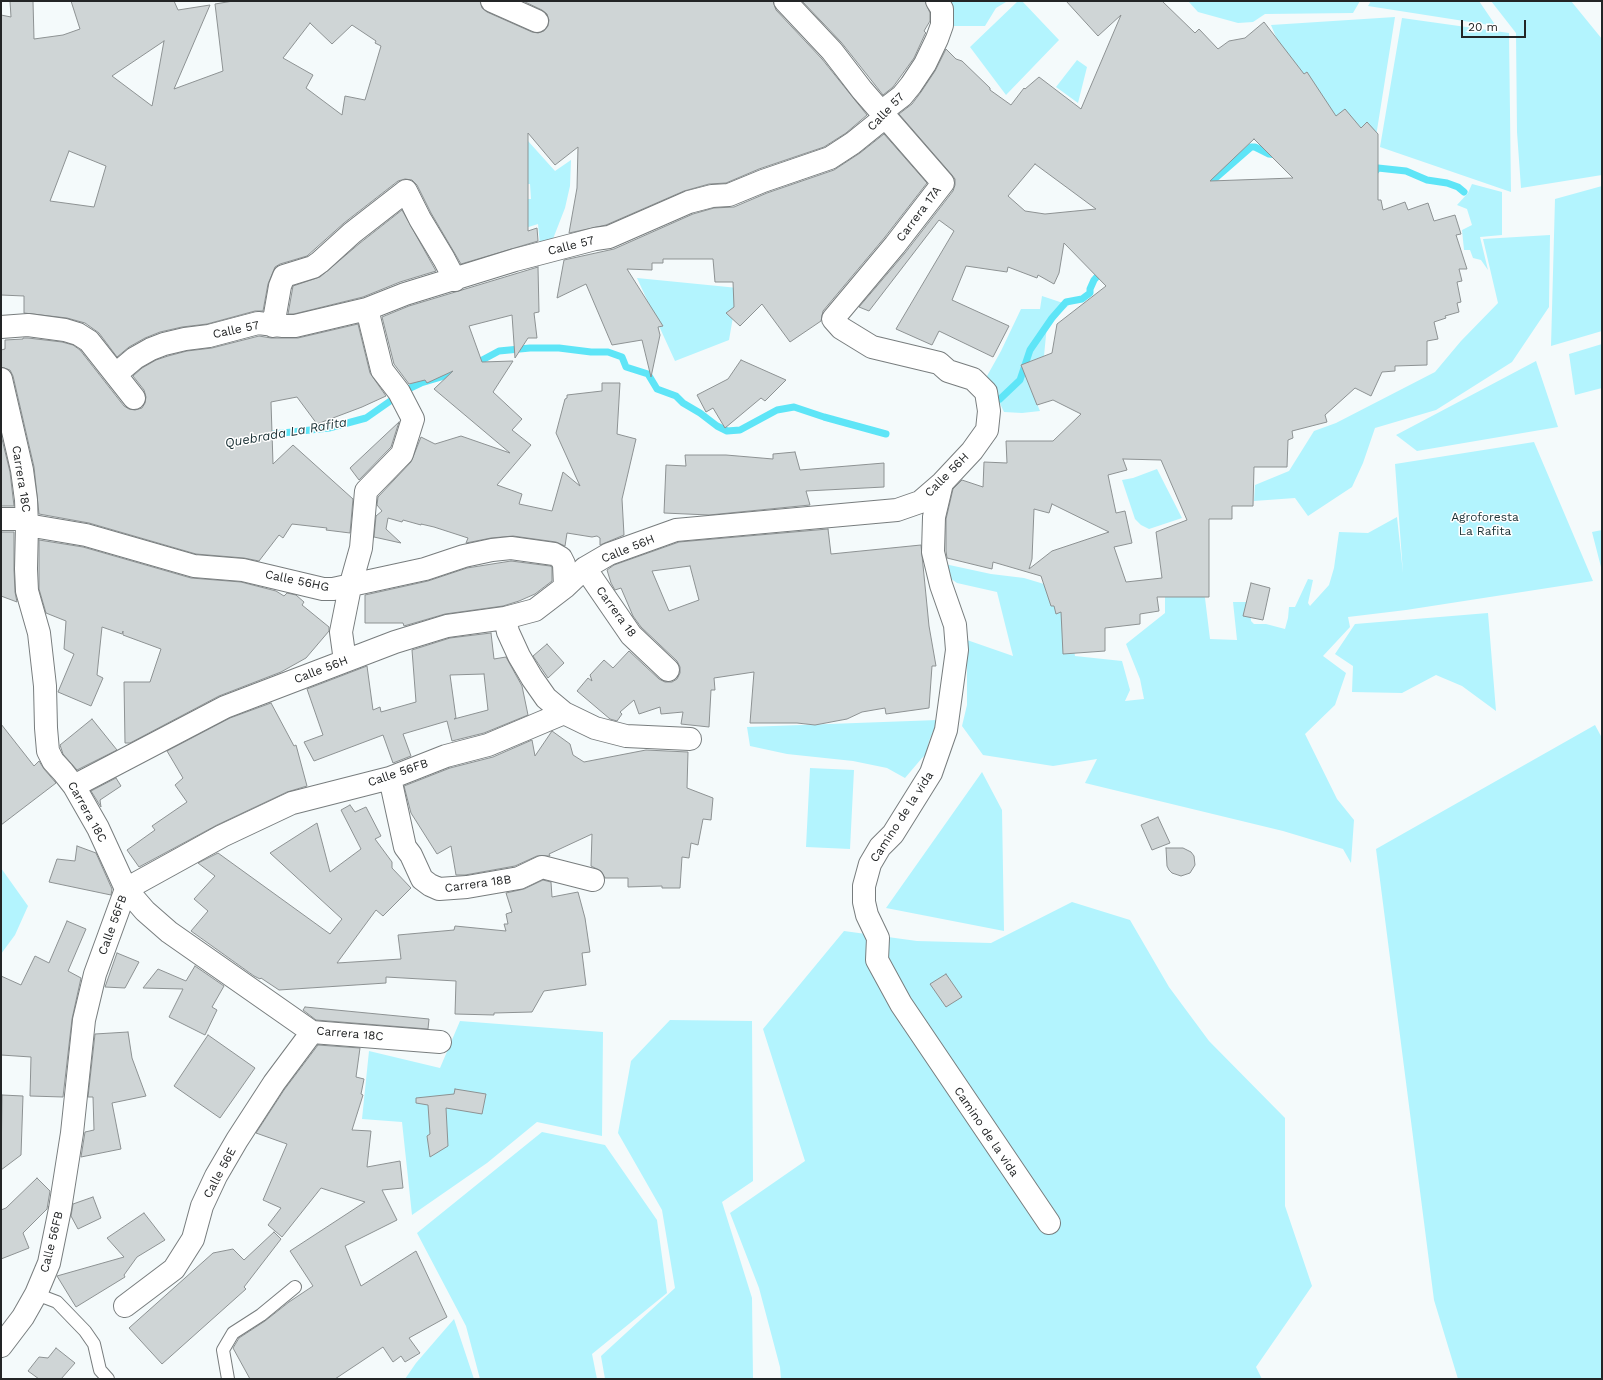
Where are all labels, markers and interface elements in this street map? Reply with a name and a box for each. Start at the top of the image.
scale bar [1463,12,1528,38]
text: 20 m [1468,20,1498,34]
street label: Calle 57 [864,90,908,134]
street label: Carrera 17A [893,183,945,245]
street label: Calle 57 [546,233,596,259]
street label: Calle 57 [211,318,261,342]
water label: Quebrada La Rafita [224,415,348,451]
street label: Carrera 18C [9,445,33,513]
street label: Calle 56H [922,450,972,500]
park label: Agroforesta La Rafita [1451,510,1519,538]
street label: Calle 56H [599,532,657,566]
street label: Calle 56HG [264,567,330,595]
street label: Carrera 18 [593,584,639,640]
street label: Calle 56H [292,653,350,687]
street label: Calle 56FB [366,756,430,790]
street label: Camino de la vida [867,769,937,865]
street label: Carrera 18C [64,779,110,845]
street label: Carrera 18B [444,872,512,896]
street label: Calle 56FB [95,893,131,957]
street label: Carrera 18C [316,1024,384,1044]
street label: Camino de la vida [951,1084,1021,1180]
street label: Calle 56E [201,1145,239,1201]
street label: Calle 56FB [37,1210,67,1274]

